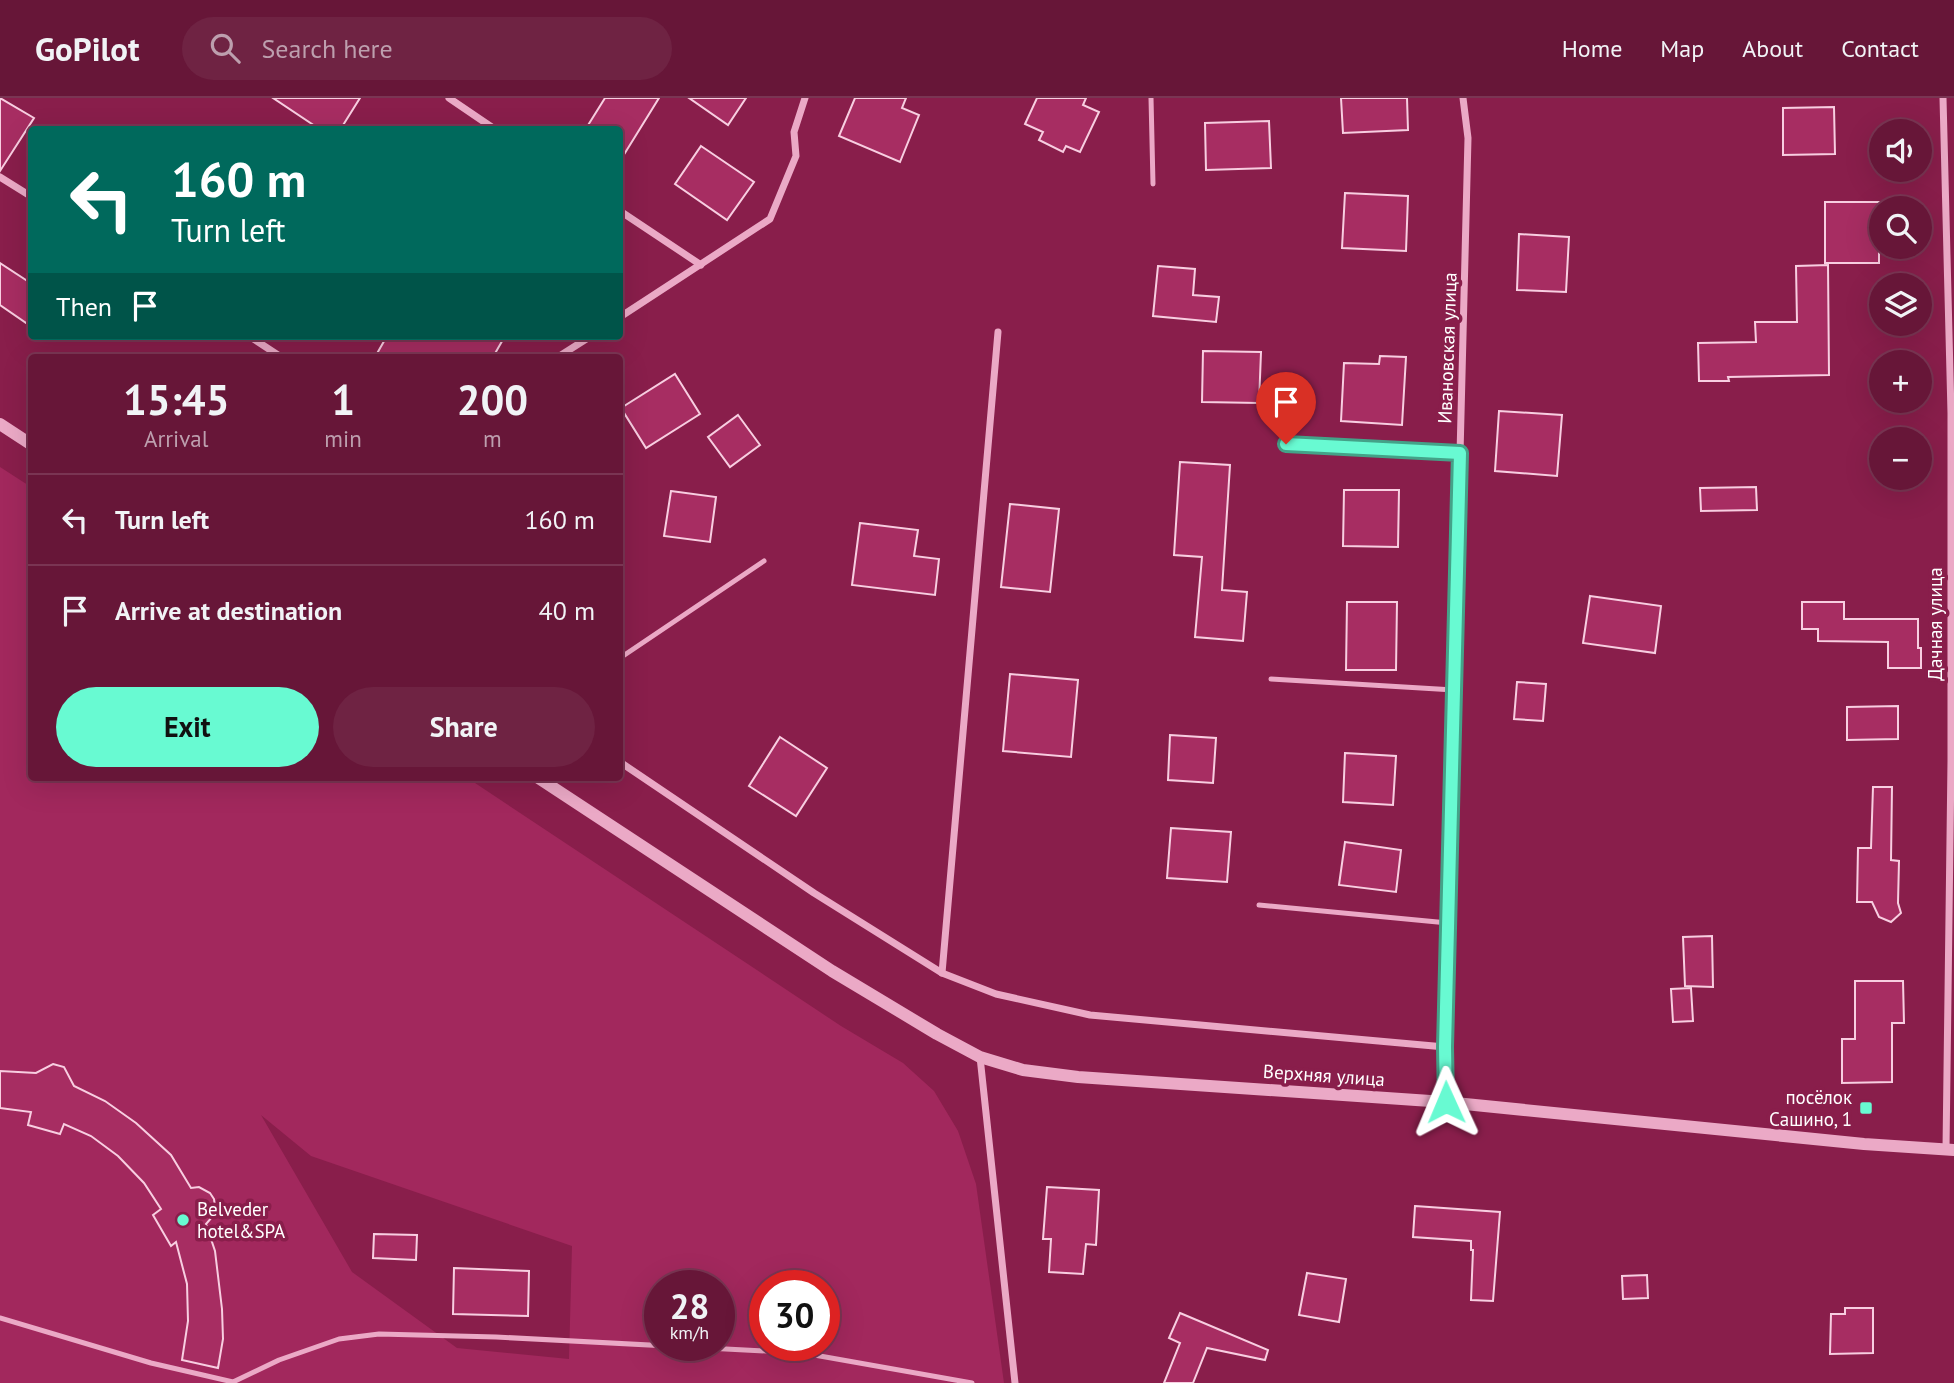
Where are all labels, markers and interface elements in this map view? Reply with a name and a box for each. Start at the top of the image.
search box [182,17,672,80]
text: GoPilot [35,27,140,70]
icon: search [206,29,244,67]
text: Search here [262,32,393,65]
text: Home [1562,33,1622,64]
text: Map [1660,33,1704,64]
text: About [1742,33,1803,64]
text: Contact [1841,33,1919,64]
map controls [1869,119,1932,490]
button: sound [1869,119,1932,182]
text: 160 m [171,147,306,211]
icon: left [56,154,147,245]
button: search [1869,196,1932,259]
text: Turn left [171,209,286,251]
street label: Ивановская улица [1432,272,1462,424]
button: layers [1869,273,1932,336]
icon: arrive [126,287,164,325]
text: Then [56,290,112,323]
button: + [1869,350,1932,413]
text: 15:45 [123,372,229,427]
text: 1 [331,372,355,427]
text: 200 [457,372,528,427]
pin [1256,372,1316,444]
icon: arrive [1267,383,1305,421]
text: Arrival [144,424,208,453]
text: min [324,424,362,453]
text: m [483,424,502,453]
button: − [1869,427,1932,490]
icon: left [56,501,94,539]
text: Turn left [115,503,209,536]
text: 160 m [524,503,595,536]
street label: Дачная улица [1923,567,1947,681]
icon: arrive [56,592,94,630]
text: Arrive at destination [115,594,342,627]
text: 40 m [539,594,595,627]
button: Exit [56,687,319,767]
button: Share [333,687,595,767]
street label: Верхняя улица [1262,1059,1386,1091]
position arrow [1409,1065,1483,1139]
place label: посёлок Сашино, 1 [1769,1085,1852,1131]
marker: посёлок Сашино, 1 [1858,1100,1874,1116]
place label: Belveder hotel&SPA [197,1197,285,1243]
marker: Belveder hotel&SPA [175,1212,191,1228]
speed limit sign: 30 [749,1270,840,1361]
text: 28 [670,1283,709,1329]
text: km/h [670,1321,709,1344]

